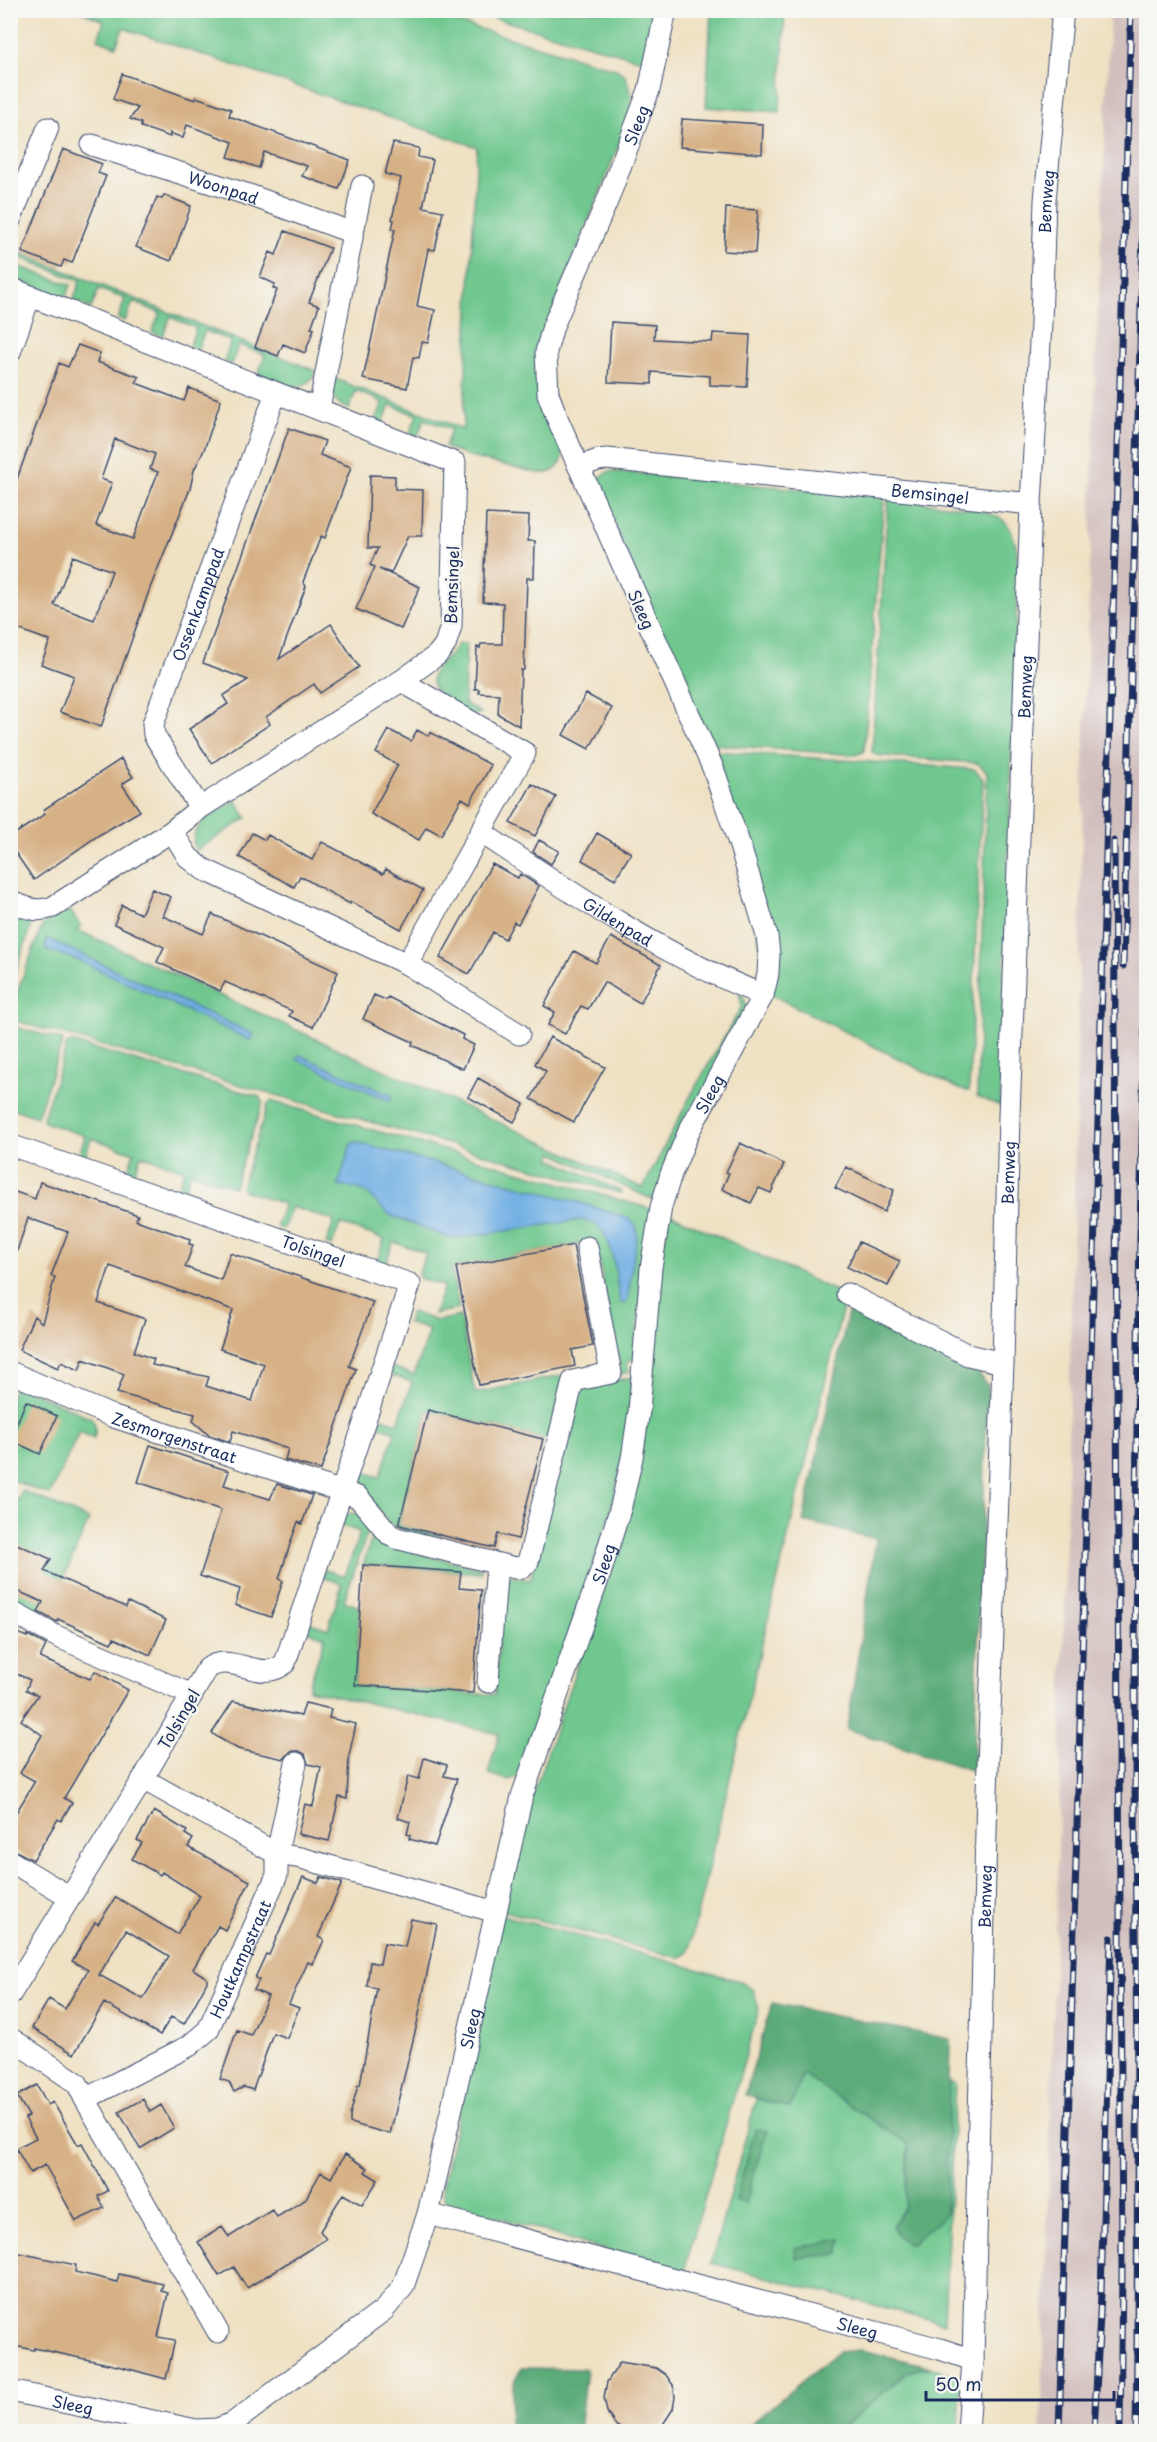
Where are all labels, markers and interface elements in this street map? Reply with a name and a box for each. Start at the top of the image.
street label: Sleeg [617,101,654,149]
street label: Woonpad [185,164,262,210]
street label: Bemweg [1032,168,1060,234]
street label: Bemsingel [890,477,970,509]
street label: Ossenkamppad [165,544,230,664]
street label: Bemsingel [438,546,464,624]
street label: Sleeg [623,585,661,633]
street label: Bemweg [1011,655,1038,719]
street label: Gildenpad [578,891,657,952]
street label: Sleeg [689,1070,730,1118]
street label: Bemweg [995,1140,1020,1205]
street label: Tolsingel [278,1228,348,1273]
street label: Zesmorgenstraat [109,1405,240,1469]
street label: Sleeg [585,1541,621,1588]
street label: Tolsingel [151,1684,205,1754]
street label: Bemweg [972,1864,997,1929]
street label: Houtkampstraat [203,1895,277,2022]
street label: Sleeg [453,2006,486,2051]
street label: Sleeg [834,2310,880,2344]
scale bar [926,2364,1114,2402]
text: 50 m [935,2370,982,2397]
street label: Sleeg [50,2388,95,2420]

